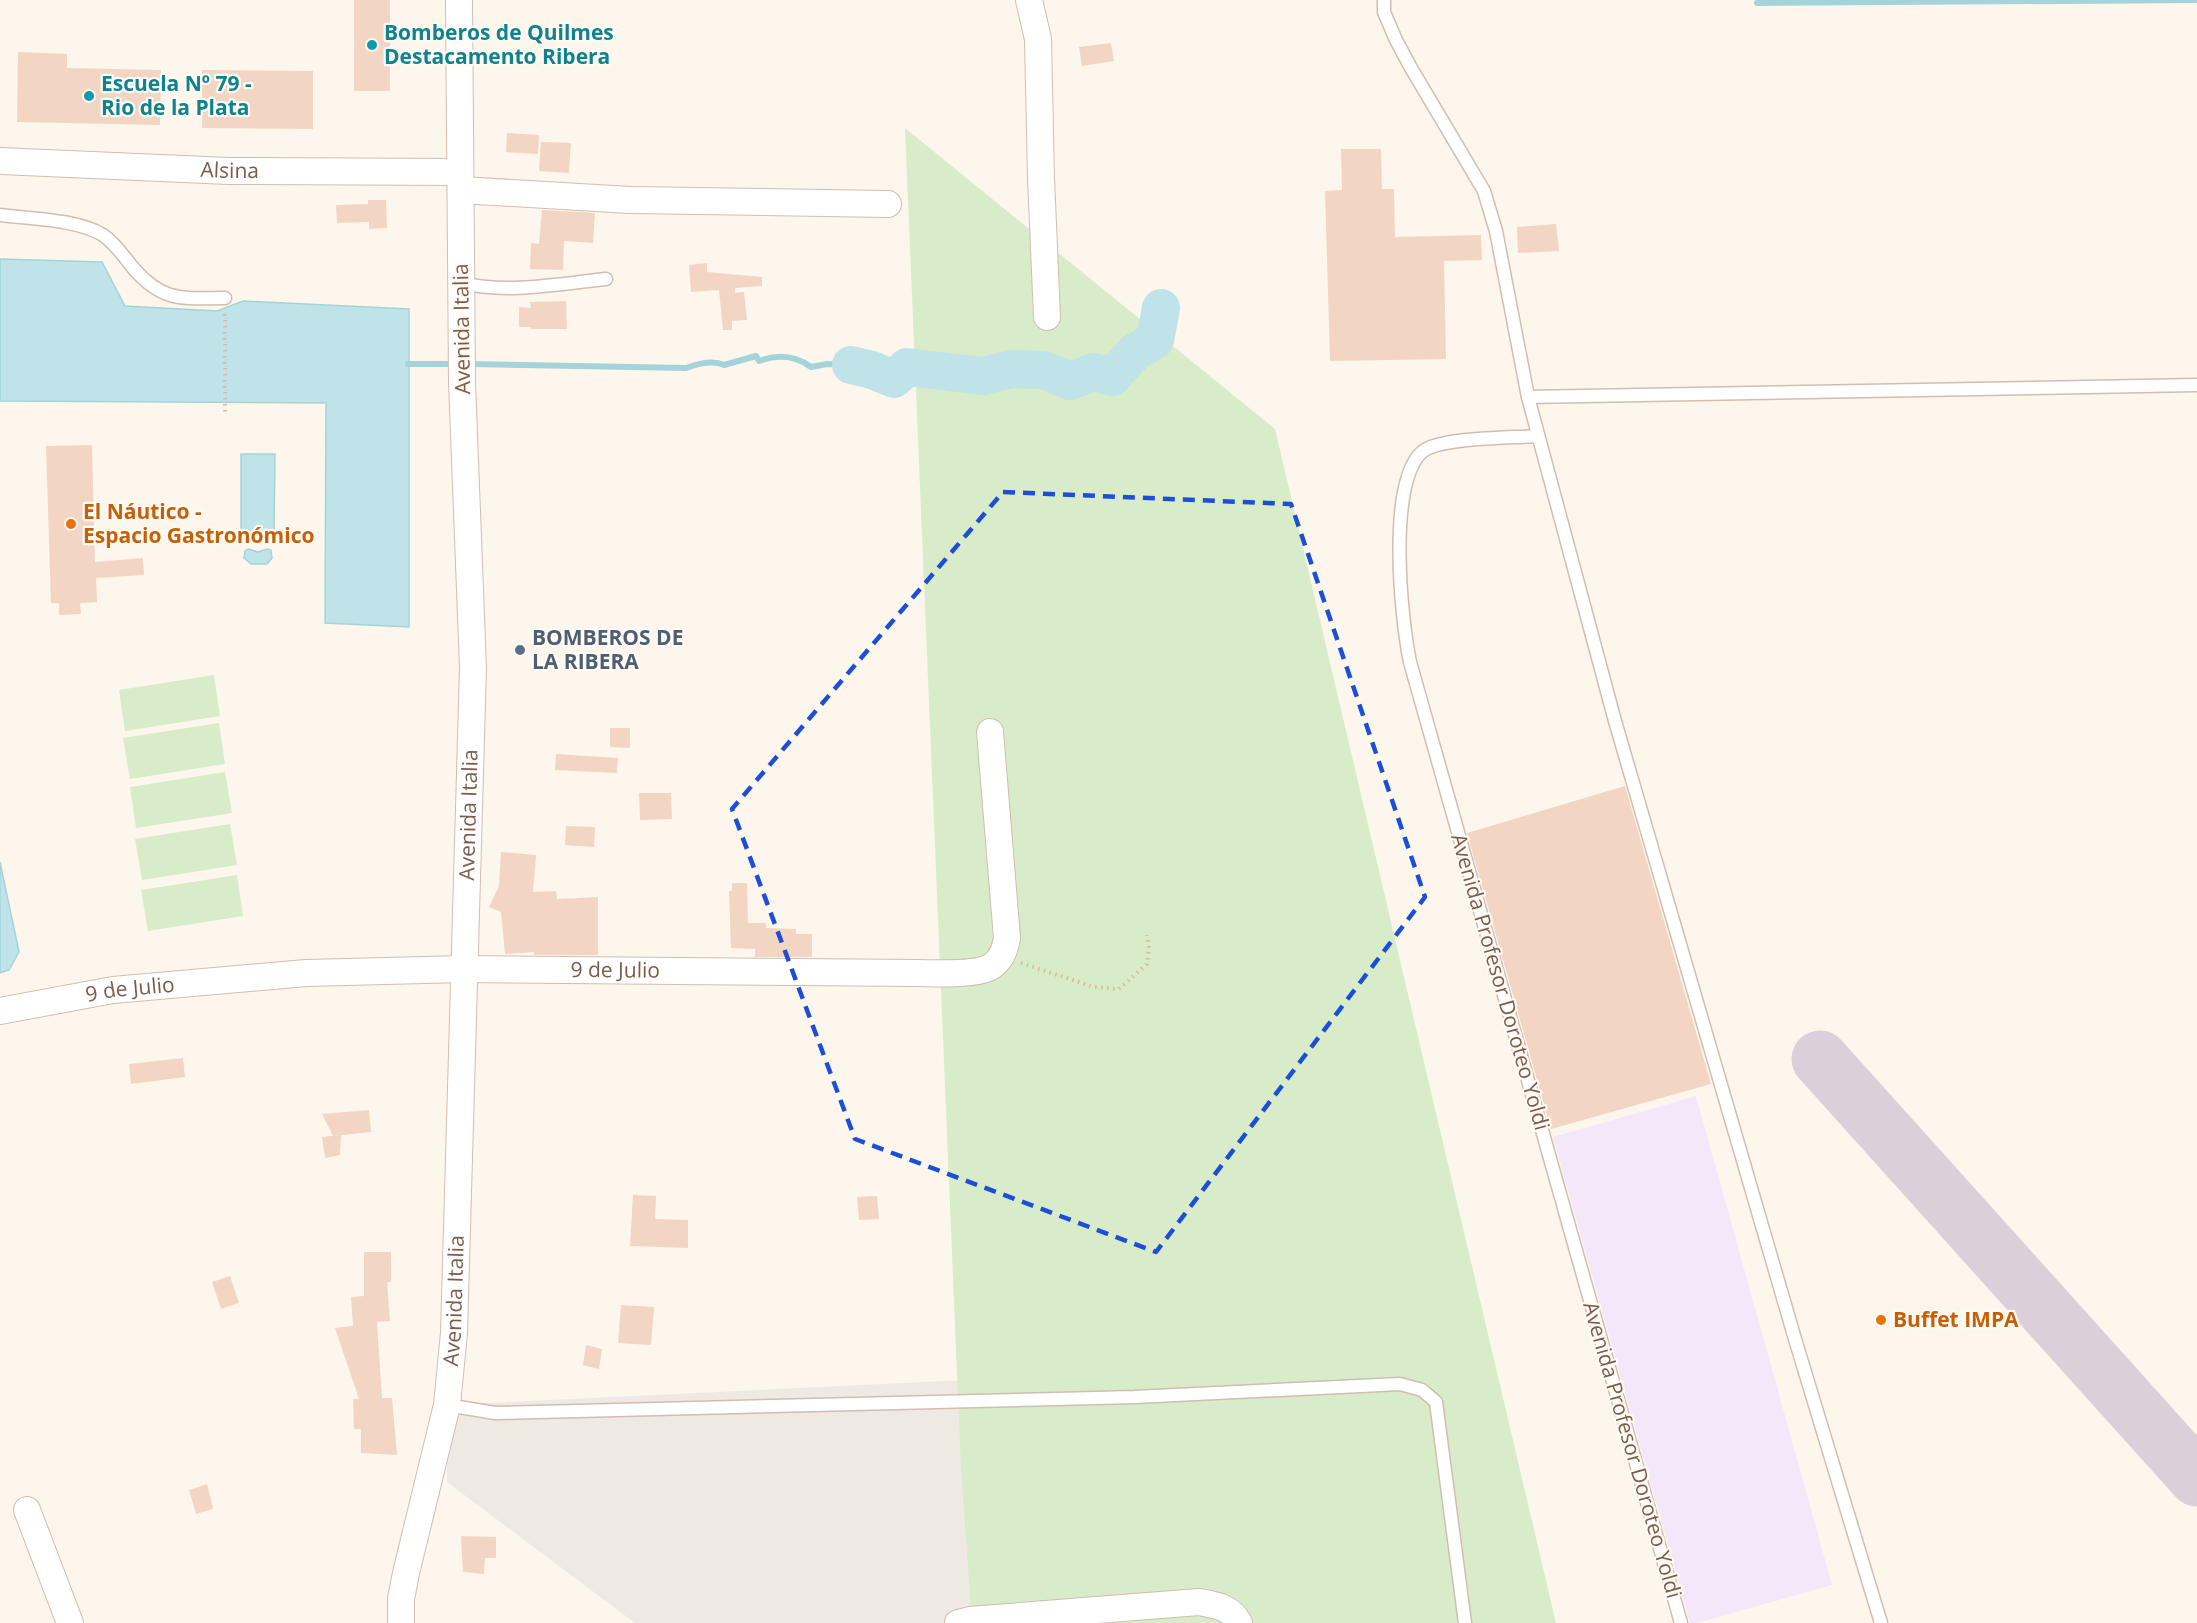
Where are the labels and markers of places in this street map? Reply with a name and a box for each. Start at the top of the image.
place label: Bomberos de Quilmes Destacamento Ribera [384,18,614,70]
marker: Bomberos de Quilmes Destacamento Ribera [365,38,379,52]
place label: Escuela Nº 79 - Rio de la Plata [101,69,252,121]
marker: Escuela Nº 79 - Rio de la Plata [82,89,96,103]
place label: El Náutico - Espacio Gastronómico [83,497,314,549]
marker: El Náutico - Espacio Gastronómico [64,517,78,531]
place label: BOMBEROS DE LA RIBERA [532,623,683,675]
marker: BOMBEROS DE LA RIBERA [513,643,527,657]
place label: Buffet IMPA [1893,1305,2019,1333]
marker: Buffet IMPA [1874,1313,1888,1327]

